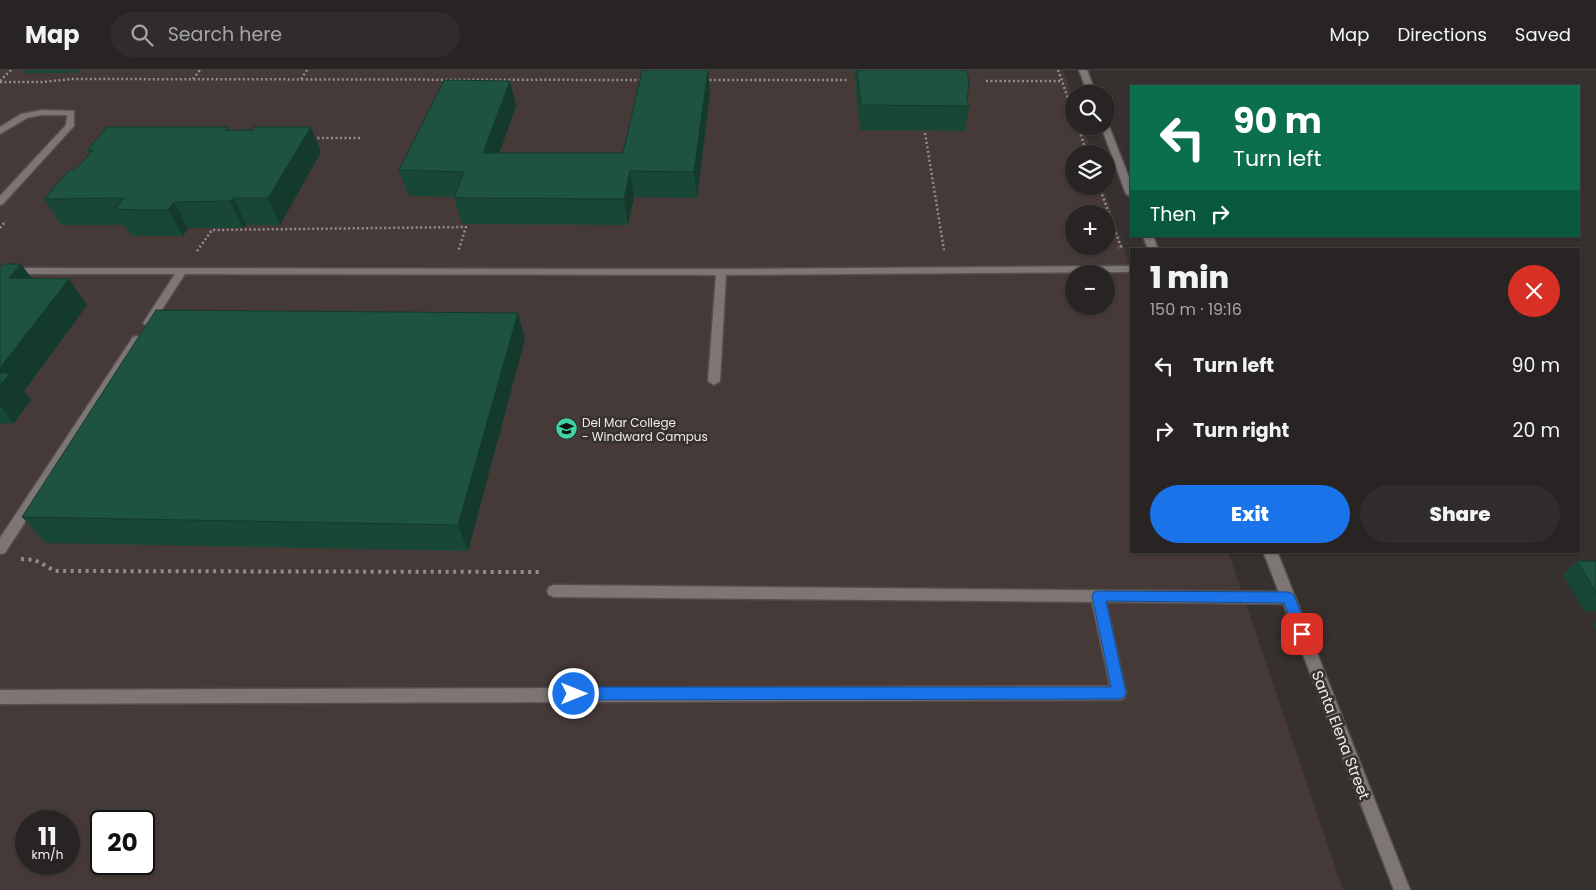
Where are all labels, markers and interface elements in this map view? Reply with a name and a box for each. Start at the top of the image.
search box [110,12,460,57]
text: Map [25,18,80,51]
icon: search [128,21,156,49]
text: Search here [168,21,282,48]
text: Map [1330,22,1369,47]
text: Directions [1397,22,1487,47]
text: Saved [1515,22,1571,47]
map controls [1065,85,1115,315]
button: search [1065,85,1115,135]
text: 90 m [1233,96,1322,145]
icon: left [1150,105,1215,170]
text: Turn left [1233,143,1321,174]
button: layers [1065,145,1115,195]
icon: right [1206,200,1234,228]
text: Then [1150,201,1196,228]
button: + [1065,205,1115,255]
text: 1 min [1150,256,1229,299]
button: − [1065,265,1115,315]
button: close [1508,265,1560,317]
text: 150 m · 19:16 [1150,298,1242,321]
icon: left [1150,352,1178,380]
text: Turn left [1193,352,1274,379]
text: 90 m [1511,352,1560,379]
place label: Del Mar College - Windward Campus [582,414,708,445]
school or university icon: Del Mar College - Windward Campus [554,417,578,441]
icon: right [1150,417,1178,445]
text: Turn right [1193,417,1289,444]
text: 20 m [1512,417,1560,444]
button: Exit [1150,485,1350,543]
button: Share [1360,485,1560,543]
pin [1281,613,1323,655]
icon: arrive [1288,620,1316,648]
position arrow [547,667,599,719]
street label: Santa Elena Street [1307,668,1375,802]
speed limit sign: 20 [90,810,155,875]
text: 11 [38,819,57,854]
text: km/h [32,846,63,863]

